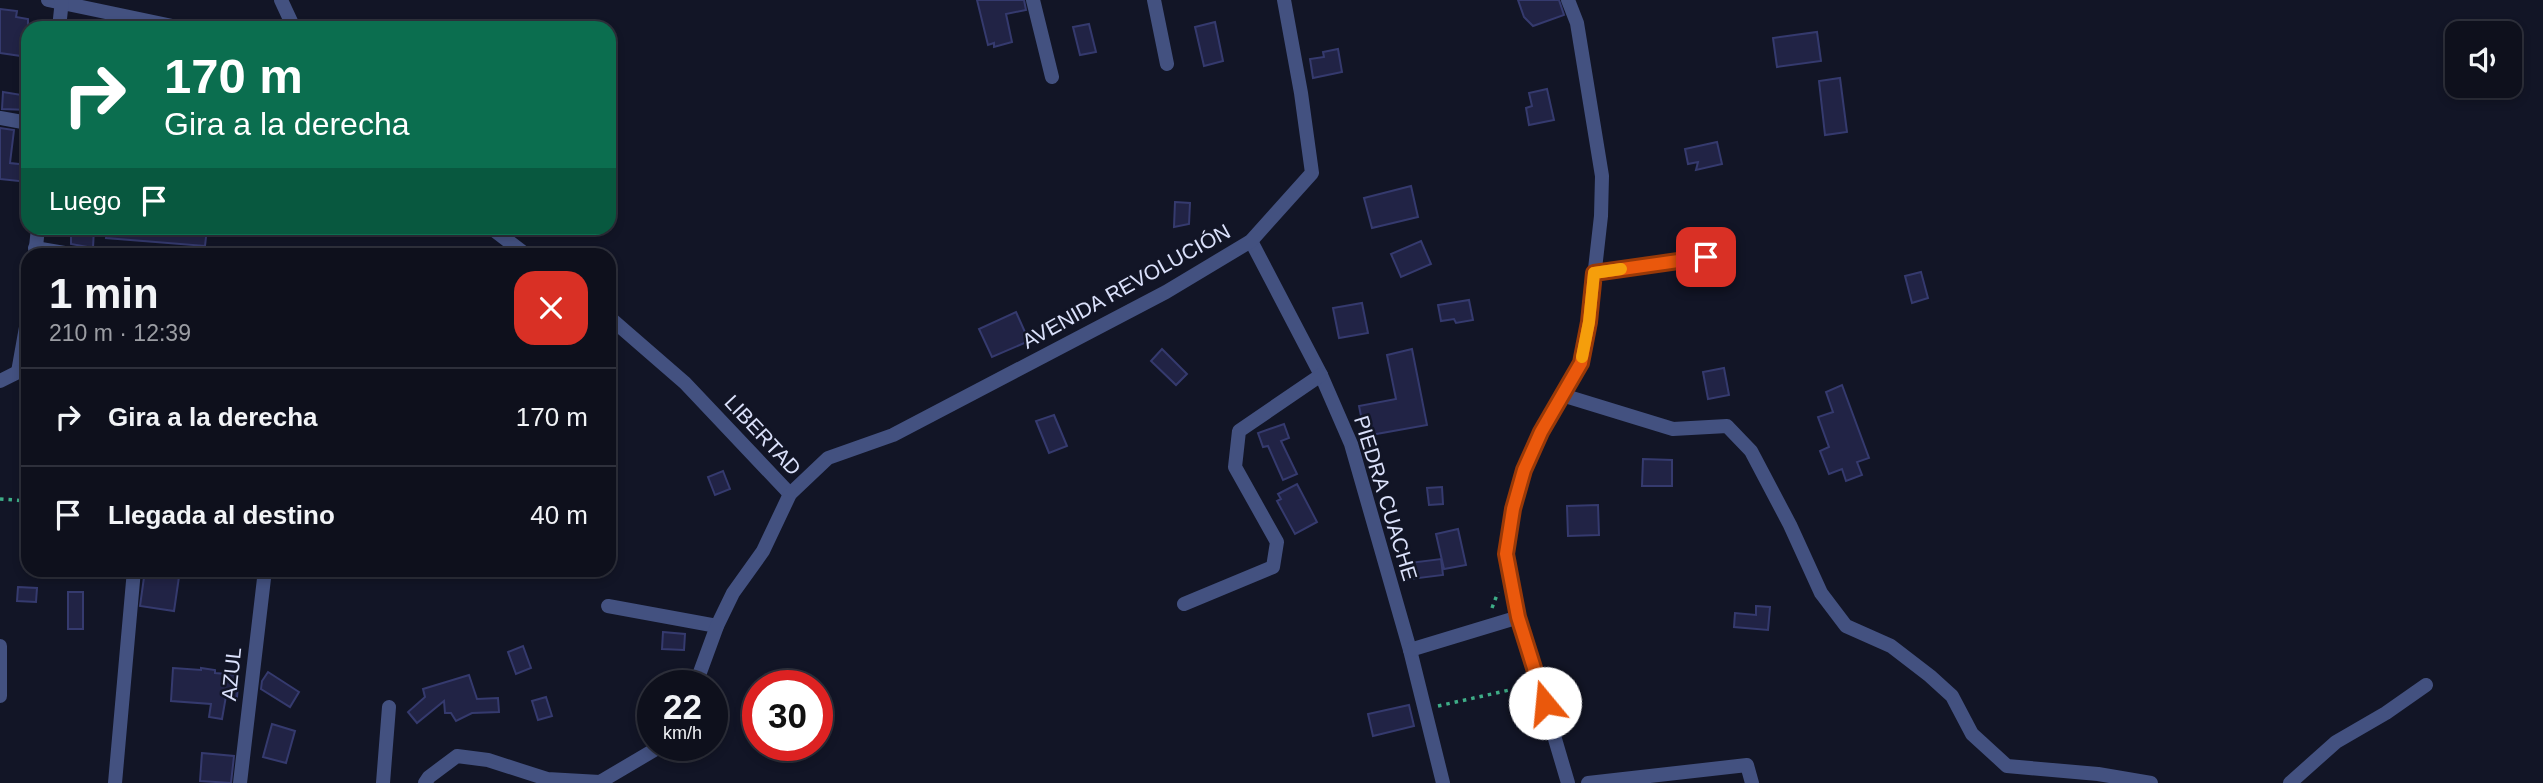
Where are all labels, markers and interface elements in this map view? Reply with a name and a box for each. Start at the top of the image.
map controls [2445,21,2522,98]
button: sound [2445,21,2522,98]
icon: right [49,49,140,140]
text: 170 m [164,49,303,103]
text: Gira a la derecha [164,106,409,142]
icon: arrive [135,182,173,220]
text: Luego [49,186,121,216]
street label: AVENIDA REVOLUCIÓN [1018,219,1234,353]
pin [1676,227,1736,287]
icon: arrive [1687,238,1725,276]
text: 1 min [49,270,159,317]
button: close [514,271,588,345]
text: 210 m · 12:39 [49,320,191,346]
street label: LIBERTAD [720,390,806,480]
icon: right [49,398,87,436]
text: Gira a la derecha [108,402,318,432]
text: 170 m [516,402,588,432]
street label: PIEDRA CUACHE [1350,413,1422,583]
icon: arrive [49,496,87,534]
text: Llegada al destino [108,500,335,530]
text: 40 m [530,500,588,530]
street label: AZUL [217,646,245,702]
position arrow [1508,666,1582,740]
speed limit sign: 30 [742,670,833,761]
text: 22 [663,687,702,726]
text: km/h [663,723,702,743]

